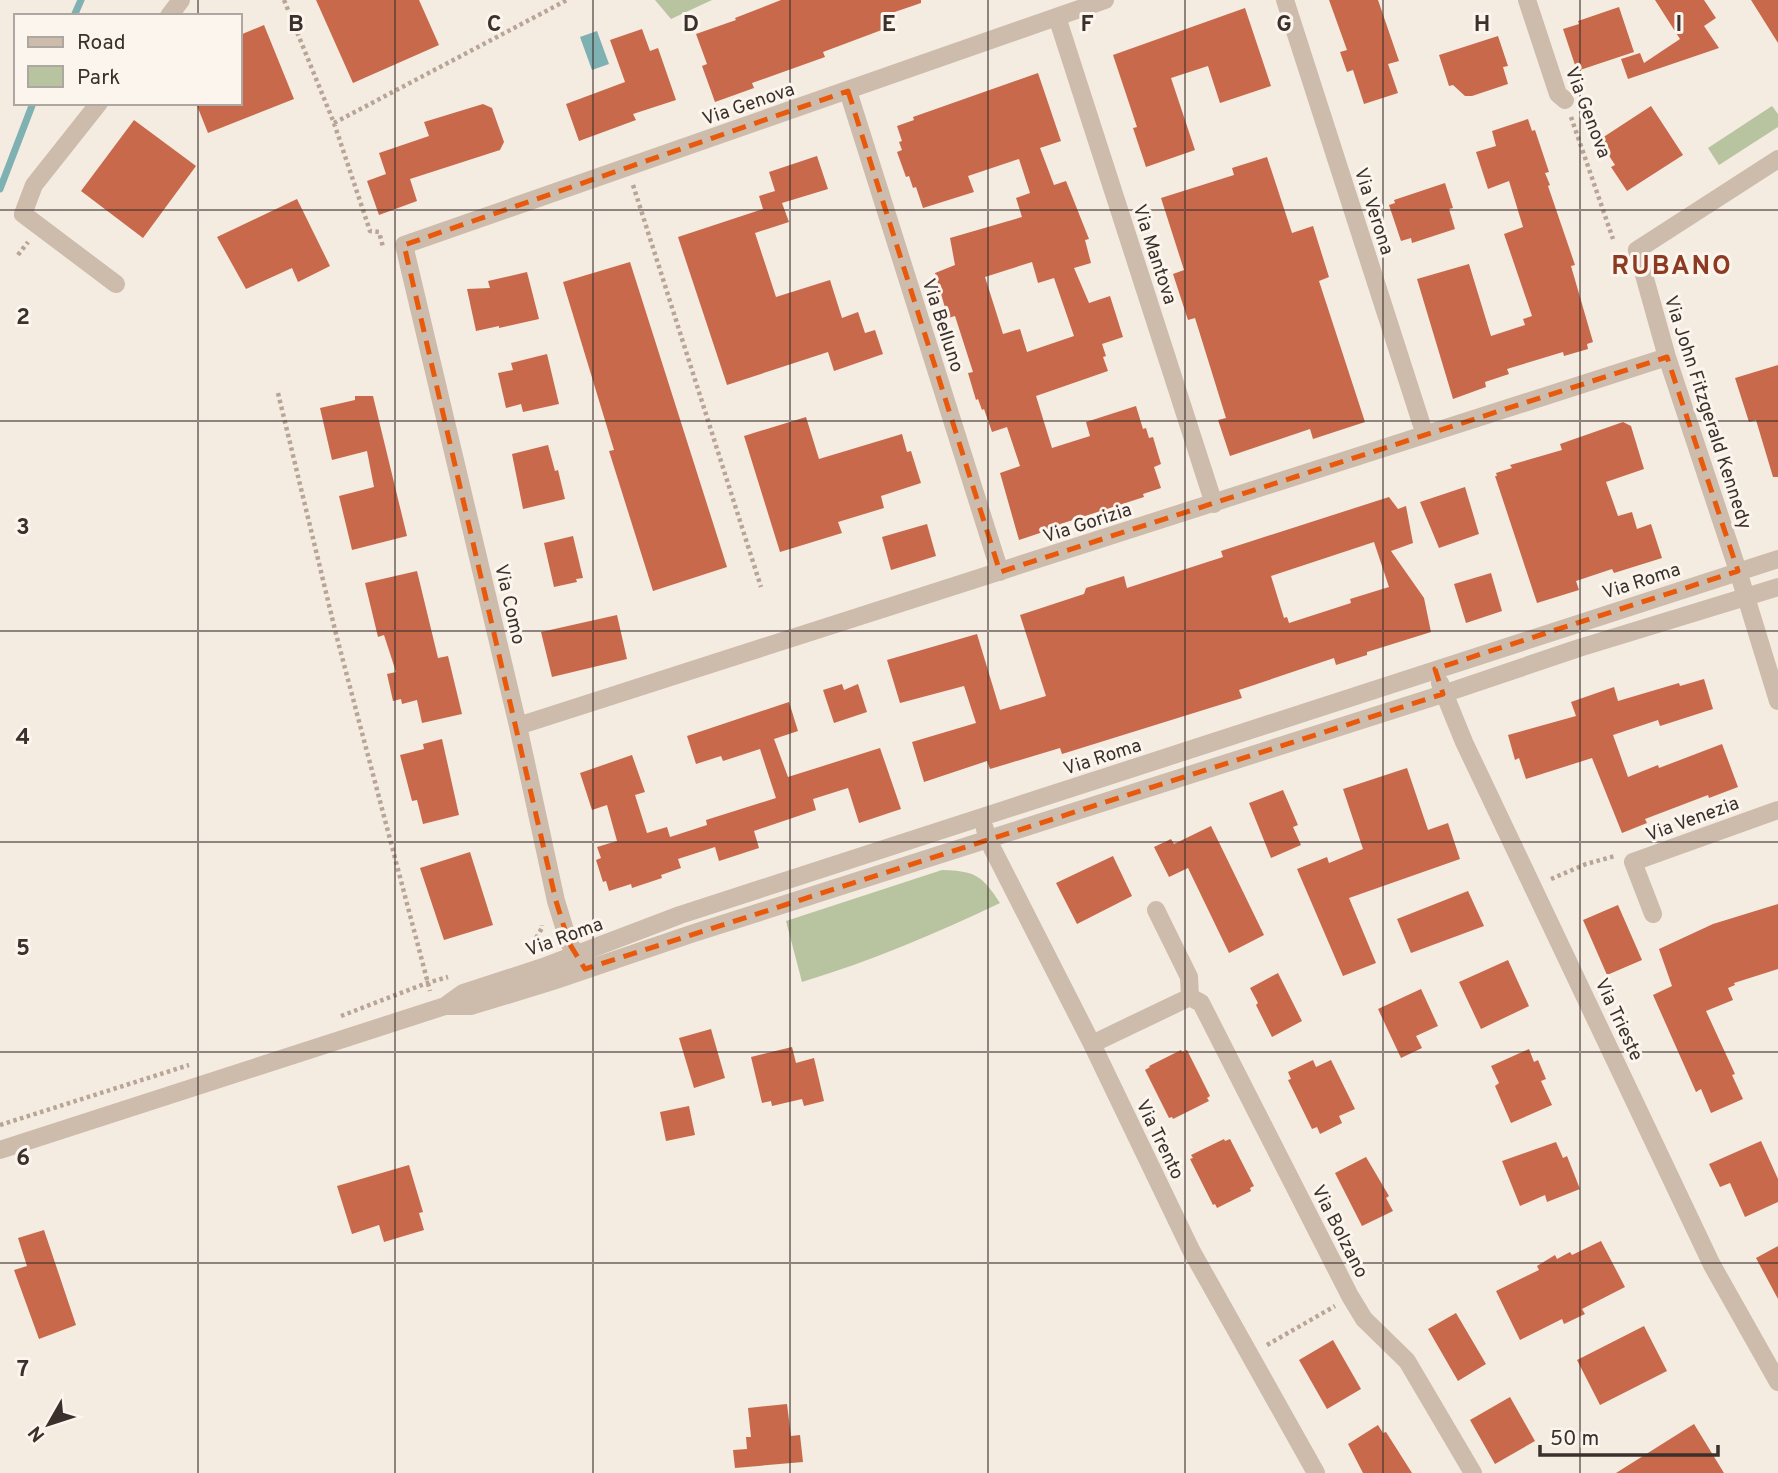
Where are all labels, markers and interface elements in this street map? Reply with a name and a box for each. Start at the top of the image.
text: B [288,11,304,40]
text: C [487,11,501,40]
text: D [683,11,699,40]
text: E [882,11,896,40]
text: F [1080,11,1094,40]
text: G [1276,11,1292,40]
text: H [1474,11,1490,40]
text: I [1676,11,1682,40]
legend [14,14,242,105]
text: Road [77,30,126,57]
street label: Via Genova [1559,64,1616,162]
text: Park [77,65,120,92]
street label: Via Genova [699,78,798,132]
street label: Via Verona [1348,165,1398,258]
street label: Via Mantova [1127,202,1182,308]
district label: RUBANO [1611,251,1733,284]
street label: Via Belluno [916,276,968,375]
street label: Via John Fitzgerald Kennedy [1658,293,1756,533]
text: 2 [16,304,30,333]
street label: Via Gorizia [1040,498,1135,549]
text: 3 [16,514,30,543]
street label: Via Roma [1600,558,1684,606]
street label: Via Como [488,562,530,647]
text: 4 [16,724,30,753]
street label: Via Roma [1061,734,1145,782]
street label: Via Venezia [1643,792,1743,848]
street label: Via Roma [523,913,607,963]
text: 5 [16,935,30,964]
street label: Via Trieste [1589,975,1648,1065]
street label: Via Trento [1130,1096,1189,1184]
text: 6 [16,1145,30,1174]
street label: Via Bolzano [1306,1181,1373,1282]
text: 7 [17,1356,29,1385]
north arrow [14,1389,84,1459]
scale bar [1540,1414,1718,1458]
text: N [24,1421,51,1446]
text: 50 m [1550,1426,1599,1453]

